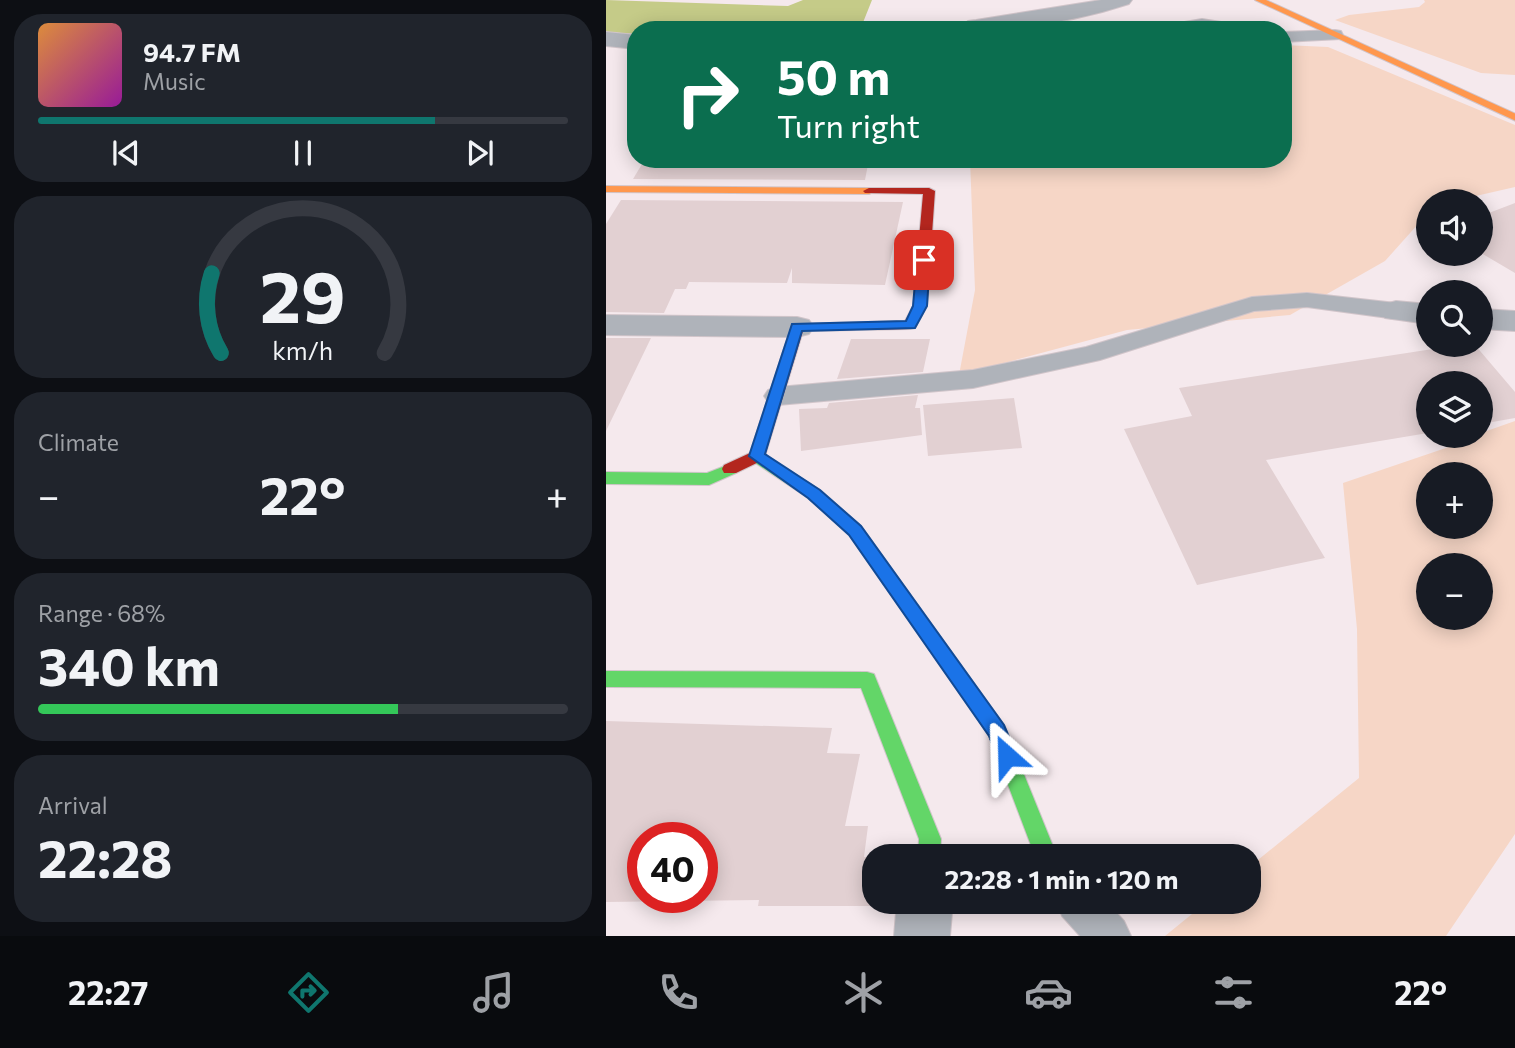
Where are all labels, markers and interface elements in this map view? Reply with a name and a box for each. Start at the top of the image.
text: 94.7 FM [143,36,241,67]
text: 50 m [777,45,890,105]
icon: right [662,49,753,140]
text: Music [143,67,206,95]
text: Turn right [777,105,920,145]
icon: previous [107,134,145,172]
icon: pause [284,134,322,172]
icon: next [461,134,499,172]
map controls [1416,189,1493,630]
button: sound [1416,189,1493,266]
pin [894,230,954,290]
icon: arrive [905,241,943,279]
text: 29 [260,249,346,338]
button: search [1416,280,1493,357]
text: km/h [273,334,333,364]
button: layers [1416,371,1493,448]
text: Climate [38,428,119,456]
text: 22° [260,462,345,526]
button: + [1416,462,1493,539]
text: − [38,471,60,518]
text: + [546,471,568,518]
button: − [1416,553,1493,630]
text: Range · 68% [38,599,165,627]
text: 340 km [38,633,220,697]
position arrow [970,719,1044,793]
text: Arrival [38,791,108,819]
speed limit sign: 40 [627,822,718,913]
text: 22:28 [38,825,172,889]
text: 22:28 · 1 min · 120 m [945,863,1178,894]
icon: directions [284,968,333,1017]
icon: music [469,968,518,1017]
icon: phone [654,968,703,1017]
icon: climate [839,968,888,1017]
icon: car [1024,968,1073,1017]
icon: filters [1209,968,1258,1017]
text: 22:27 [68,972,148,1012]
text: 22° [1394,972,1447,1012]

